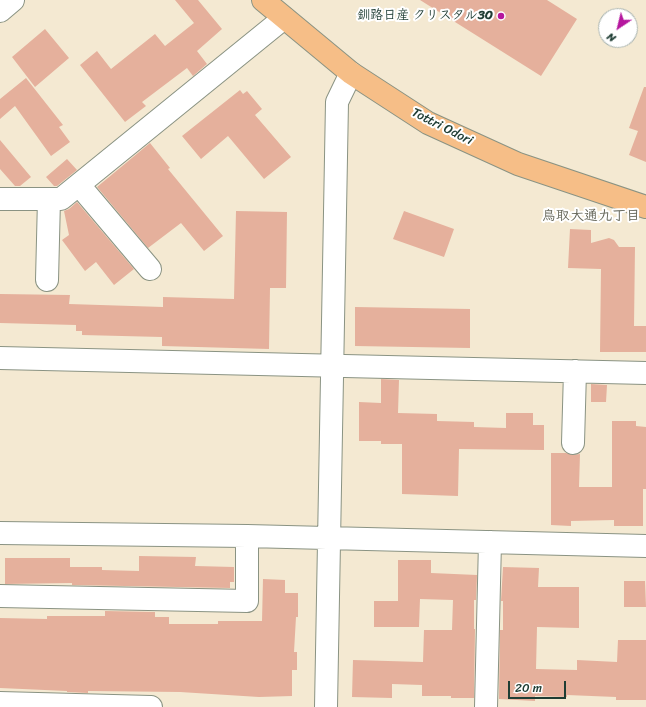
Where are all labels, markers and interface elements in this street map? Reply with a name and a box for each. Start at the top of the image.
place label: 釧路日産 クリスタル30 [357,8,493,24]
north arrow [598,8,638,48]
marker: 釧路日産 クリスタル30 [496,11,506,21]
text: N [603,27,620,47]
street label: Tottri Odori [409,105,475,149]
district label: 鳥取大通九丁目 [542,208,640,224]
scale bar [510,673,568,699]
text: 20 m [515,677,542,699]

